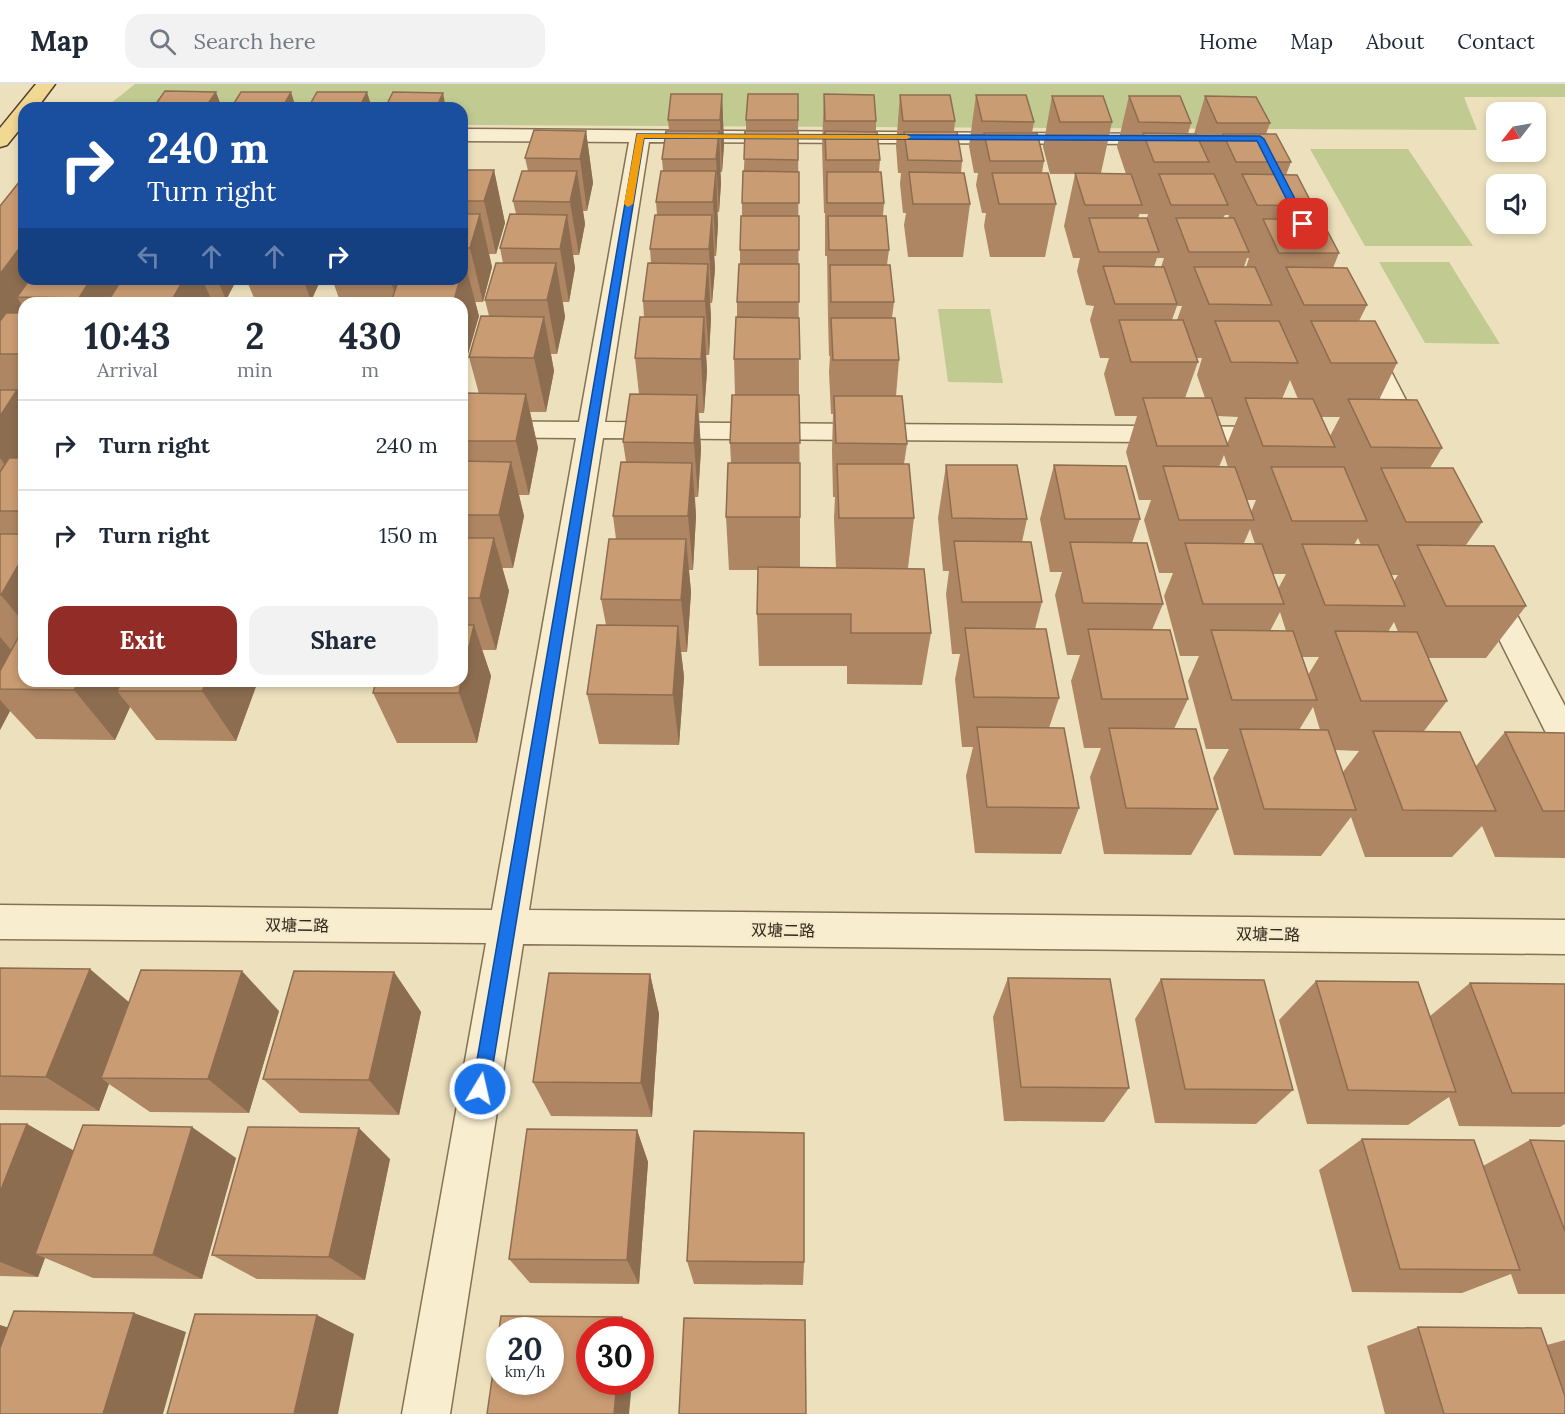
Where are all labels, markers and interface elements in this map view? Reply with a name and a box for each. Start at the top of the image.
search box [125,14,545,68]
text: Map [30,23,89,59]
icon: search [146,25,179,58]
text: Search here [194,27,316,55]
text: Home [1199,28,1257,55]
text: Map [1290,28,1333,55]
text: About [1366,28,1424,55]
text: Contact [1457,28,1535,55]
north arrow [1486,102,1546,162]
map controls [1486,102,1546,234]
text: 240 m [147,121,269,175]
icon: right [48,126,126,204]
text: Turn right [147,174,276,208]
button: sound [1486,174,1546,234]
pin [1277,198,1328,249]
icon: arrive [1286,207,1319,240]
icon: left [132,240,165,273]
icon: ahead [195,240,228,273]
icon: ahead [258,240,291,273]
icon: right [321,240,354,273]
text: 10:43 [84,313,171,359]
text: 2 [245,313,264,359]
text: 430 [339,313,402,359]
text: Arrival [97,357,158,382]
text: min [237,357,273,382]
text: m [361,357,379,382]
icon: right [48,429,81,462]
text: Turn right [99,431,210,459]
text: 240 m [376,431,438,459]
icon: right [48,519,81,552]
text: Turn right [99,521,210,549]
text: 150 m [379,521,438,549]
button: Exit [48,606,237,675]
button: Share [249,606,438,675]
street label: 双塘二路 [265,914,329,936]
street label: 双塘二路 [751,919,815,941]
street label: 双塘二路 [1236,923,1300,945]
position arrow [448,1057,512,1121]
speed limit sign: 30 [576,1317,654,1395]
text: 20 [507,1330,543,1368]
text: km/h [505,1362,545,1381]

